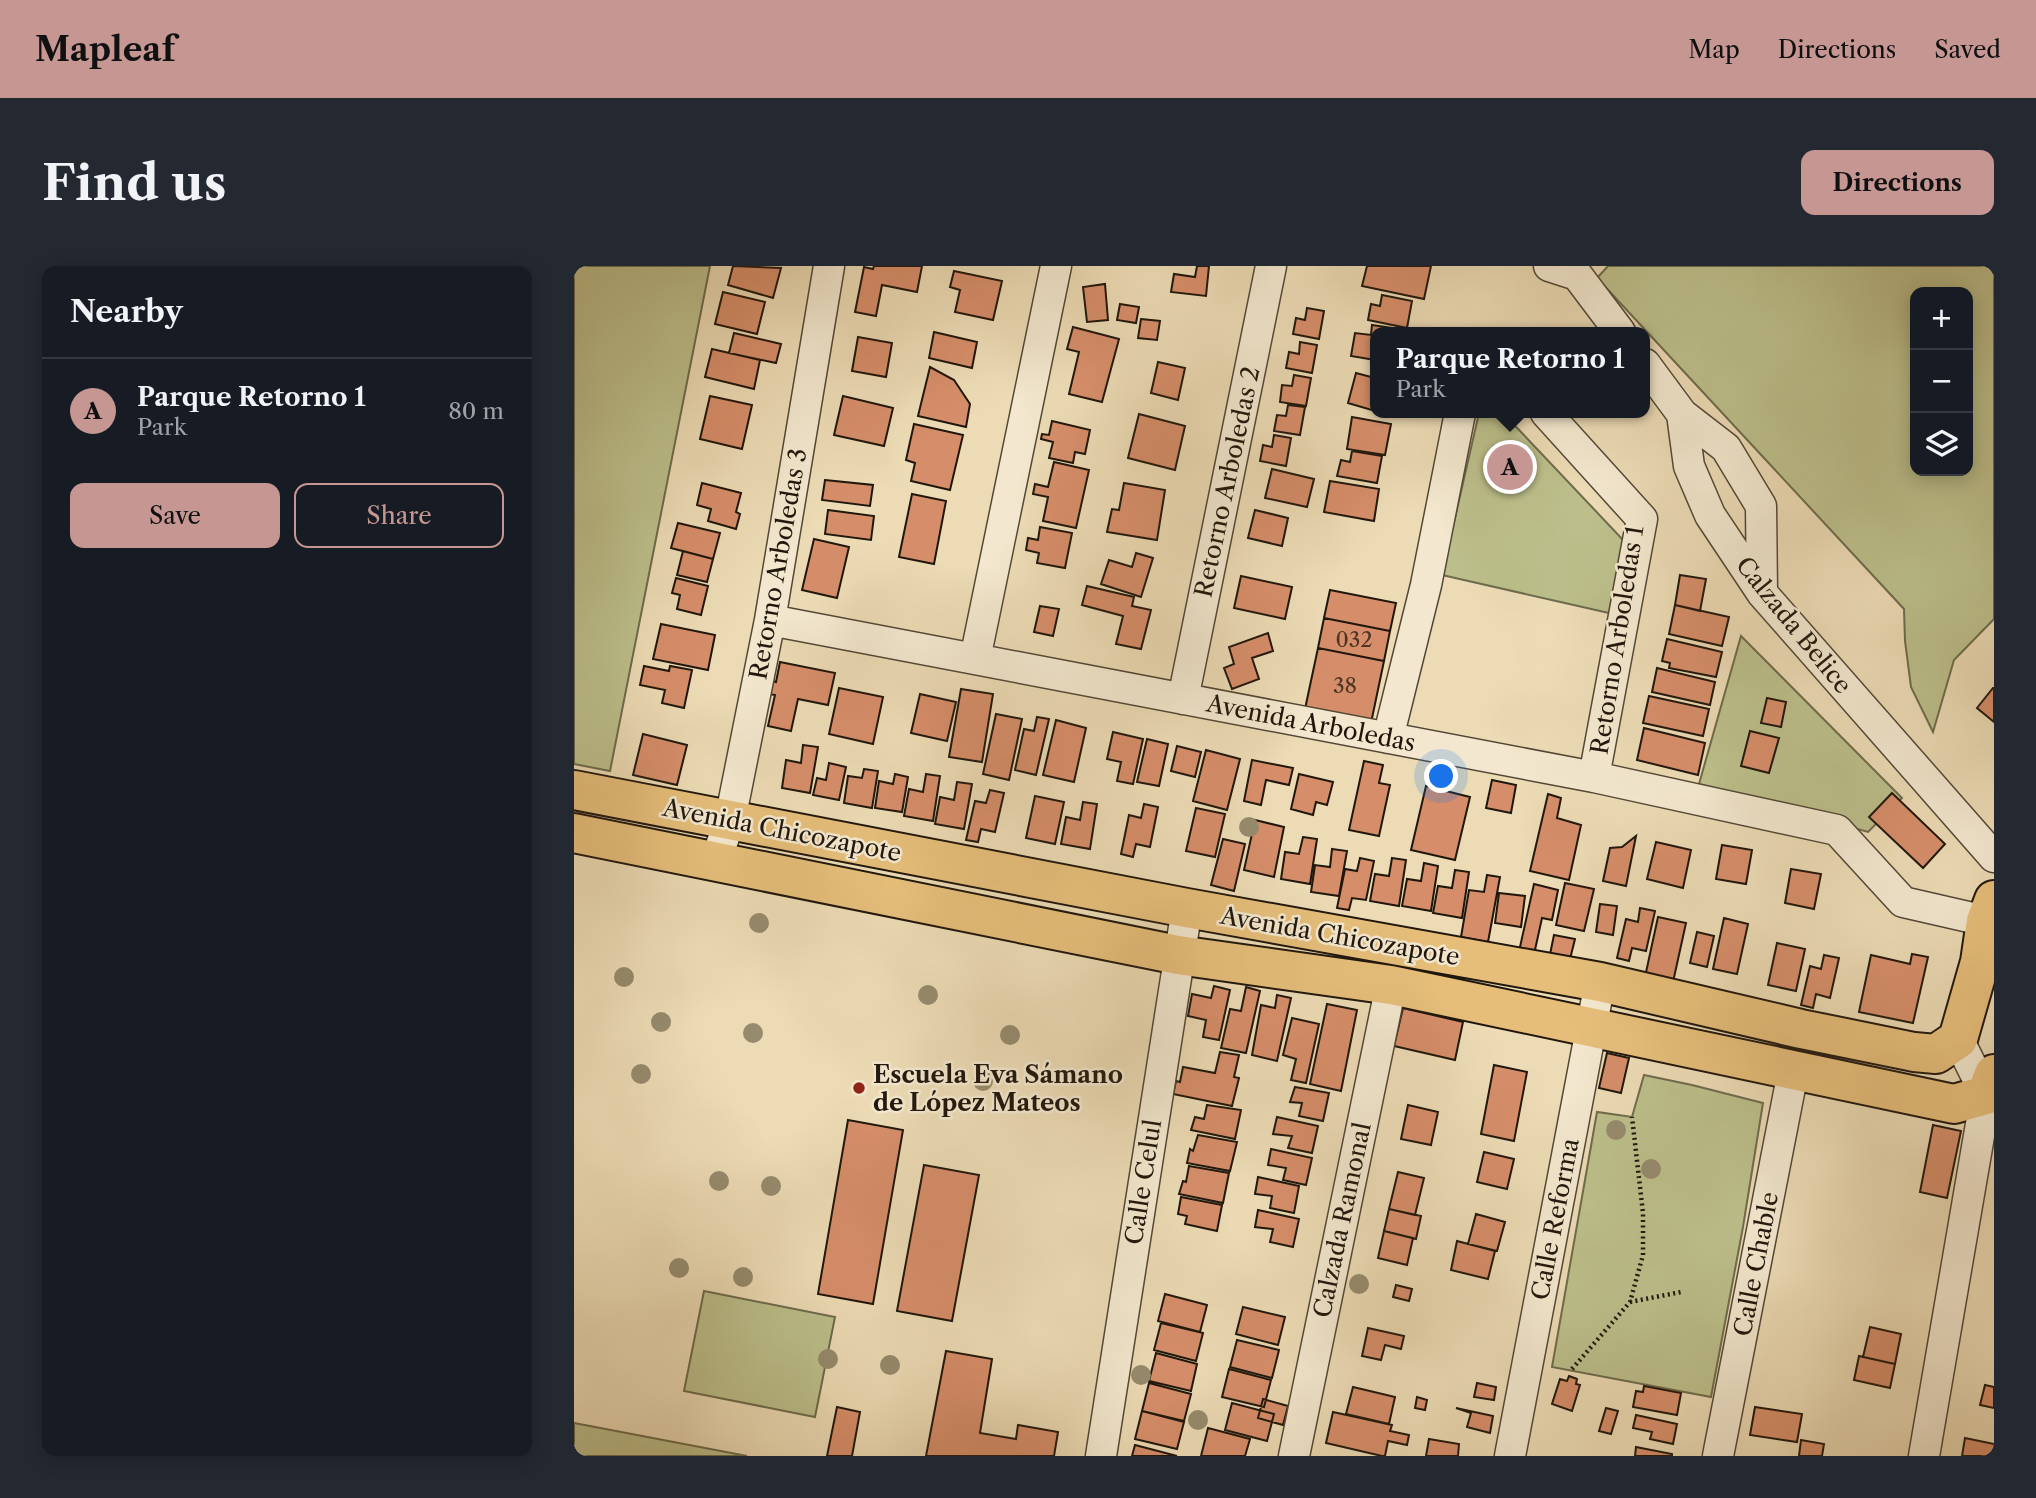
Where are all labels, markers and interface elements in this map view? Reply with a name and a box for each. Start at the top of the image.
text: Mapleaf [35,29,175,70]
text: Map [1688,35,1740,64]
text: Directions [1778,35,1896,64]
text: Saved [1934,35,2001,64]
button: Directions [1801,150,1994,215]
text: Find us [42,152,226,213]
map controls [1910,287,1973,476]
button: + [1910,287,1973,350]
text: Nearby [70,293,183,330]
popup [1370,327,1650,418]
text: Parque Retorno 1 [1396,343,1624,375]
button: − [1910,350,1973,413]
street label: Retorno Arboledas 2 [1188,364,1266,600]
text: Park [1396,375,1446,403]
text: Parque Retorno 1 [137,381,366,413]
text: A [84,397,102,425]
text: 80 m [448,397,504,425]
text: Park [137,413,187,441]
button: layers [1910,413,1973,476]
pin: A [1487,441,1533,493]
street label: Retorno Arboledas 3 [743,446,813,682]
button: Save [70,483,280,548]
button: Share [294,483,504,548]
street label: Retorno Arboledas 1 [1585,524,1649,756]
street label: Calzada Belice [1730,551,1858,699]
house number: 032 [1336,627,1372,652]
house number: 38 [1333,673,1357,698]
street label: Avenida Arboledas [1203,688,1418,757]
your location [1424,759,1458,793]
street label: Avenida Chicozapote [659,792,904,867]
street label: Avenida Chicozapote [1217,901,1462,971]
place label: Escuela Eva Sámano de López Mateos [873,1060,1123,1117]
marker: Escuela Eva Sámano de López Mateos [851,1080,867,1096]
street label: Calle Celul [1119,1117,1167,1247]
street label: Calzada Ramonal [1307,1120,1377,1320]
street label: Calle Reforma [1525,1135,1585,1302]
street label: Calle Chable [1728,1189,1784,1339]

